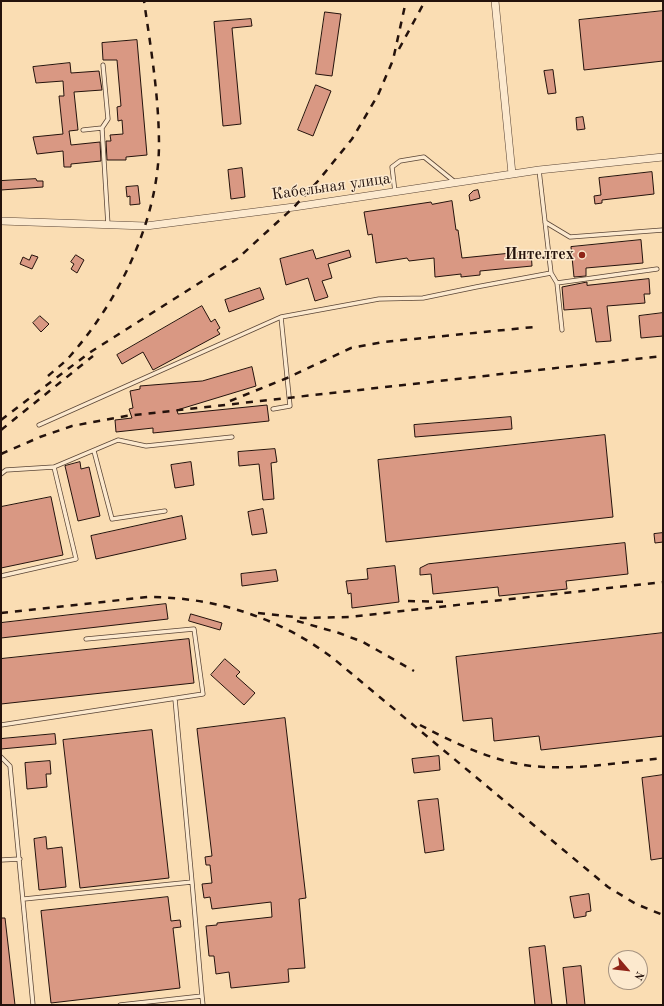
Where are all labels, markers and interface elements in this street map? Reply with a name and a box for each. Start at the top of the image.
street label: Кабельная улица [270,169,392,205]
place label: Интелтех [504,245,574,265]
marker: Интелтех [577,250,587,260]
north arrow [608,950,648,990]
text: N [631,969,645,982]

